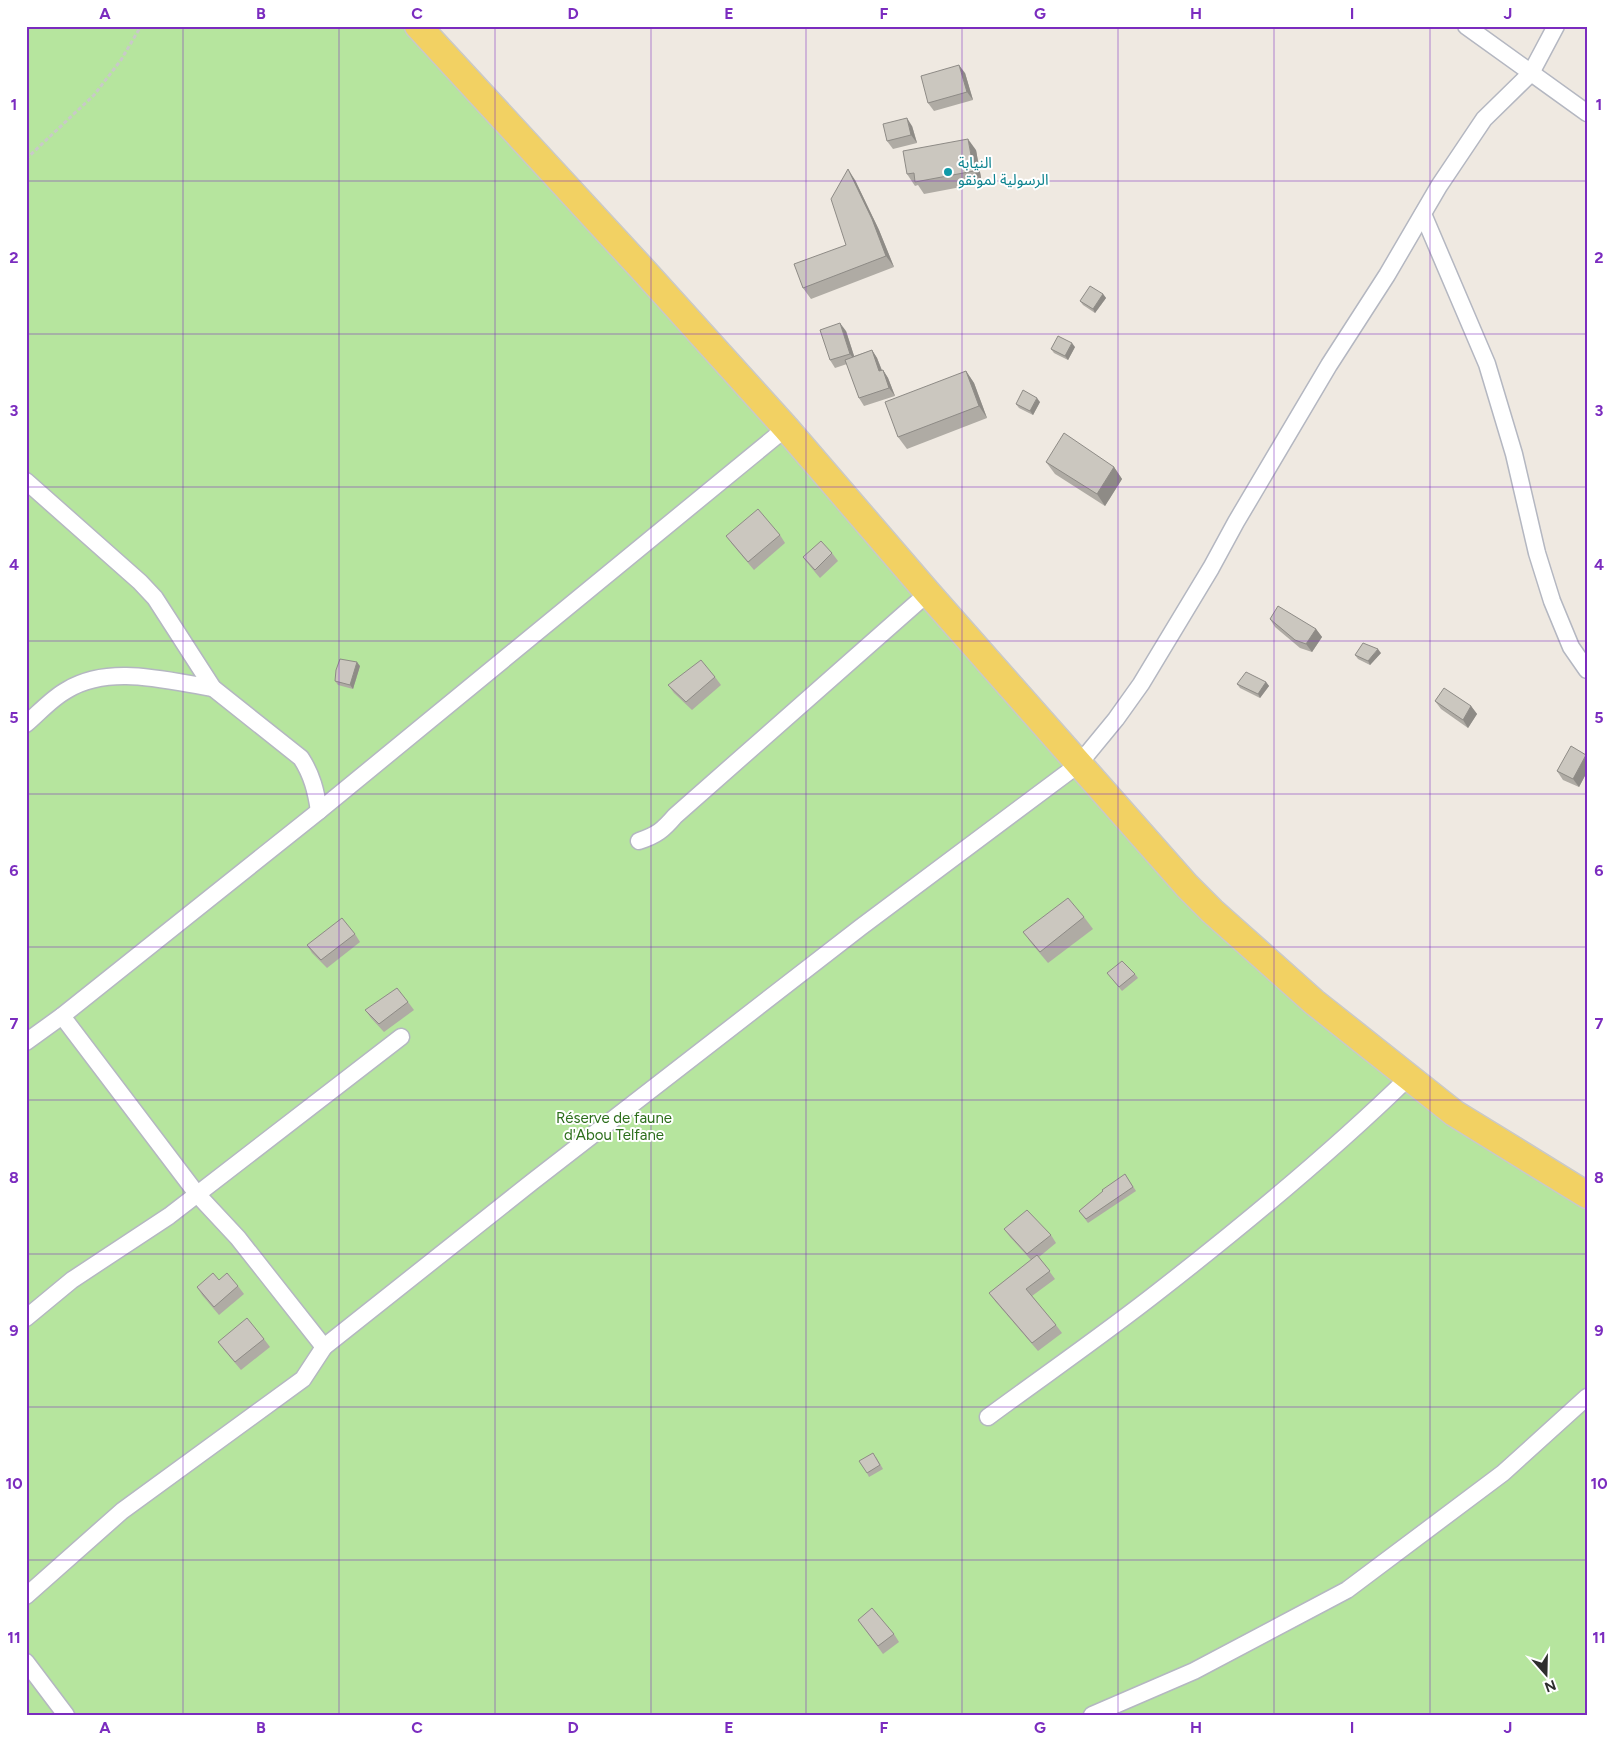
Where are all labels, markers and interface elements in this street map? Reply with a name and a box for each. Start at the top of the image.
text: A [99,4,111,23]
text: B [256,4,266,23]
text: C [411,4,423,23]
text: D [567,4,579,23]
text: E [724,4,734,23]
text: F [880,4,889,23]
text: G [1034,4,1046,23]
text: H [1190,4,1202,23]
text: I [1350,4,1354,23]
text: J [1504,4,1512,23]
text: 1 [11,95,17,114]
text: 1 [1596,95,1602,114]
place label: النيابة الرسولية لمونقو [958,154,1048,189]
marker: النيابة الرسولية لمونقو [942,166,954,178]
text: 2 [9,248,19,267]
text: 2 [1594,248,1604,267]
text: 3 [10,401,19,420]
text: 3 [1595,401,1604,420]
text: 4 [9,555,19,574]
text: 4 [1594,555,1604,574]
text: 5 [9,708,19,727]
text: 5 [1594,708,1604,727]
text: 6 [9,861,19,880]
text: 6 [1594,861,1604,880]
text: 7 [10,1014,19,1033]
text: 7 [1595,1014,1604,1033]
park label: Réserve de faune d'Abou Telfane [556,1109,672,1144]
text: 8 [9,1168,19,1187]
text: 8 [1594,1168,1604,1187]
text: 9 [9,1321,19,1340]
text: 9 [1594,1321,1604,1340]
text: 10 [5,1474,23,1493]
text: 10 [1590,1474,1608,1493]
text: 11 [7,1628,21,1647]
text: 11 [1592,1628,1606,1647]
north arrow [1520,1648,1570,1698]
text: N [1542,1676,1558,1696]
text: A [99,1718,111,1737]
text: B [256,1718,266,1737]
text: C [411,1718,423,1737]
text: D [567,1718,579,1737]
text: E [724,1718,734,1737]
text: F [880,1718,889,1737]
text: G [1034,1718,1046,1737]
text: H [1190,1718,1202,1737]
text: I [1350,1718,1354,1737]
text: J [1504,1718,1512,1737]

